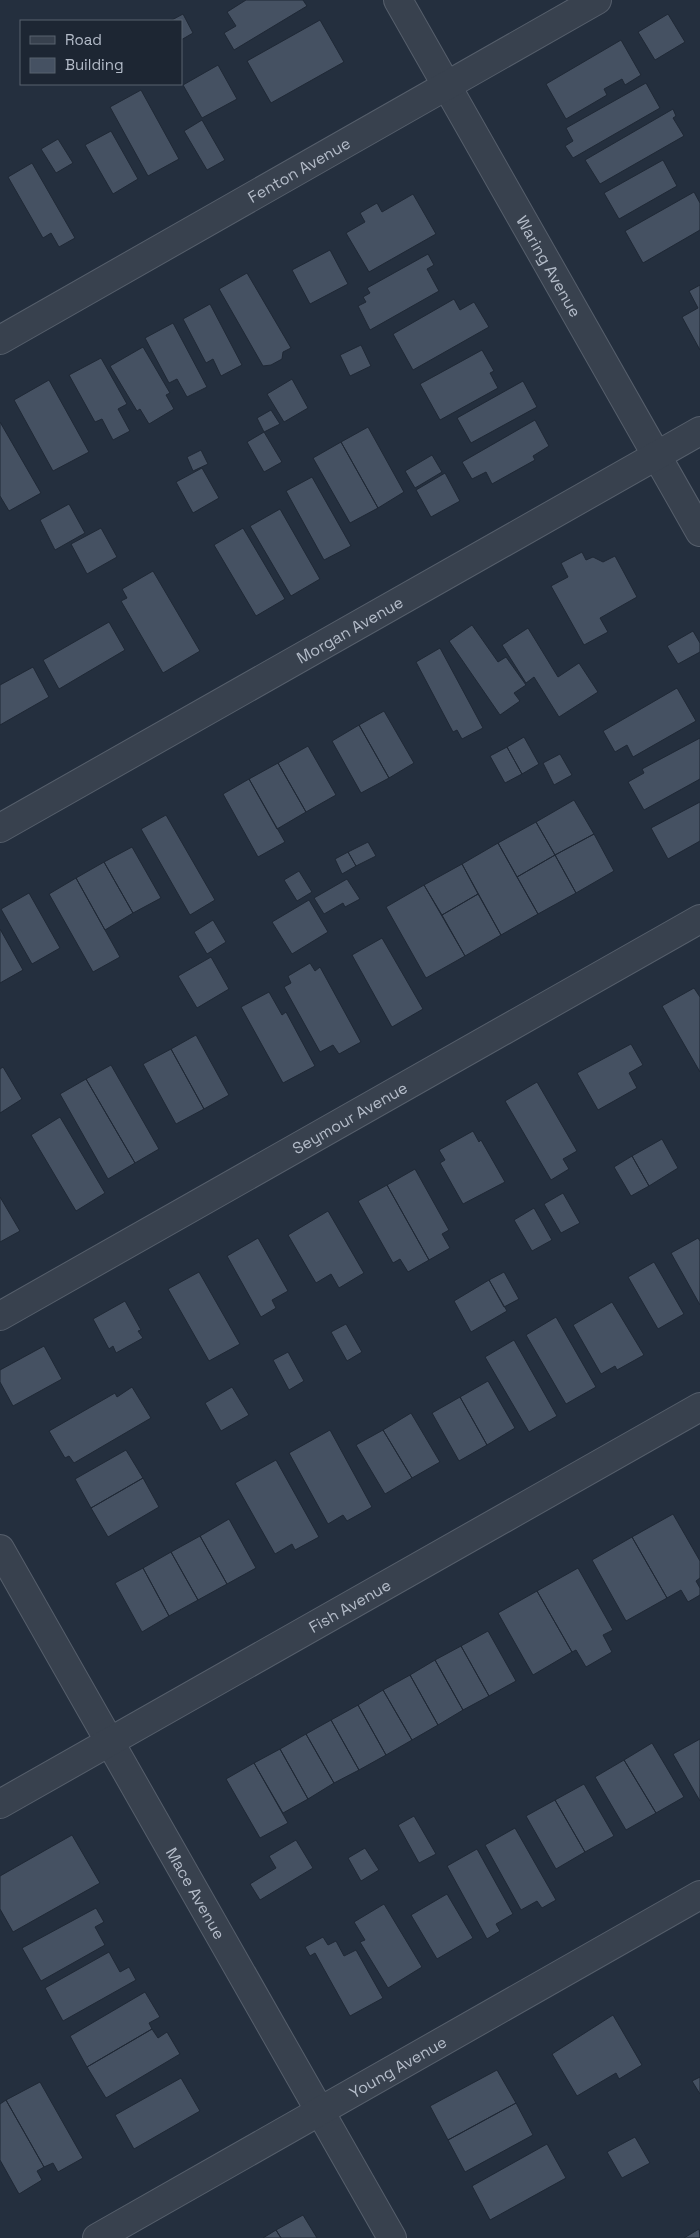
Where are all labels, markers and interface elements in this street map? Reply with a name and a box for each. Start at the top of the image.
legend [20,20,182,85]
text: Road [65,30,102,49]
text: Building [65,55,124,74]
street label: Fenton Avenue [244,133,354,208]
street label: Waring Avenue [511,212,586,321]
street label: Morgan Avenue [293,592,407,669]
street label: Seymour Avenue [289,1077,411,1159]
street label: Fish Avenue [305,1574,395,1638]
street label: Mace Avenue [161,1844,230,1943]
street label: Young Avenue [346,2031,450,2103]

